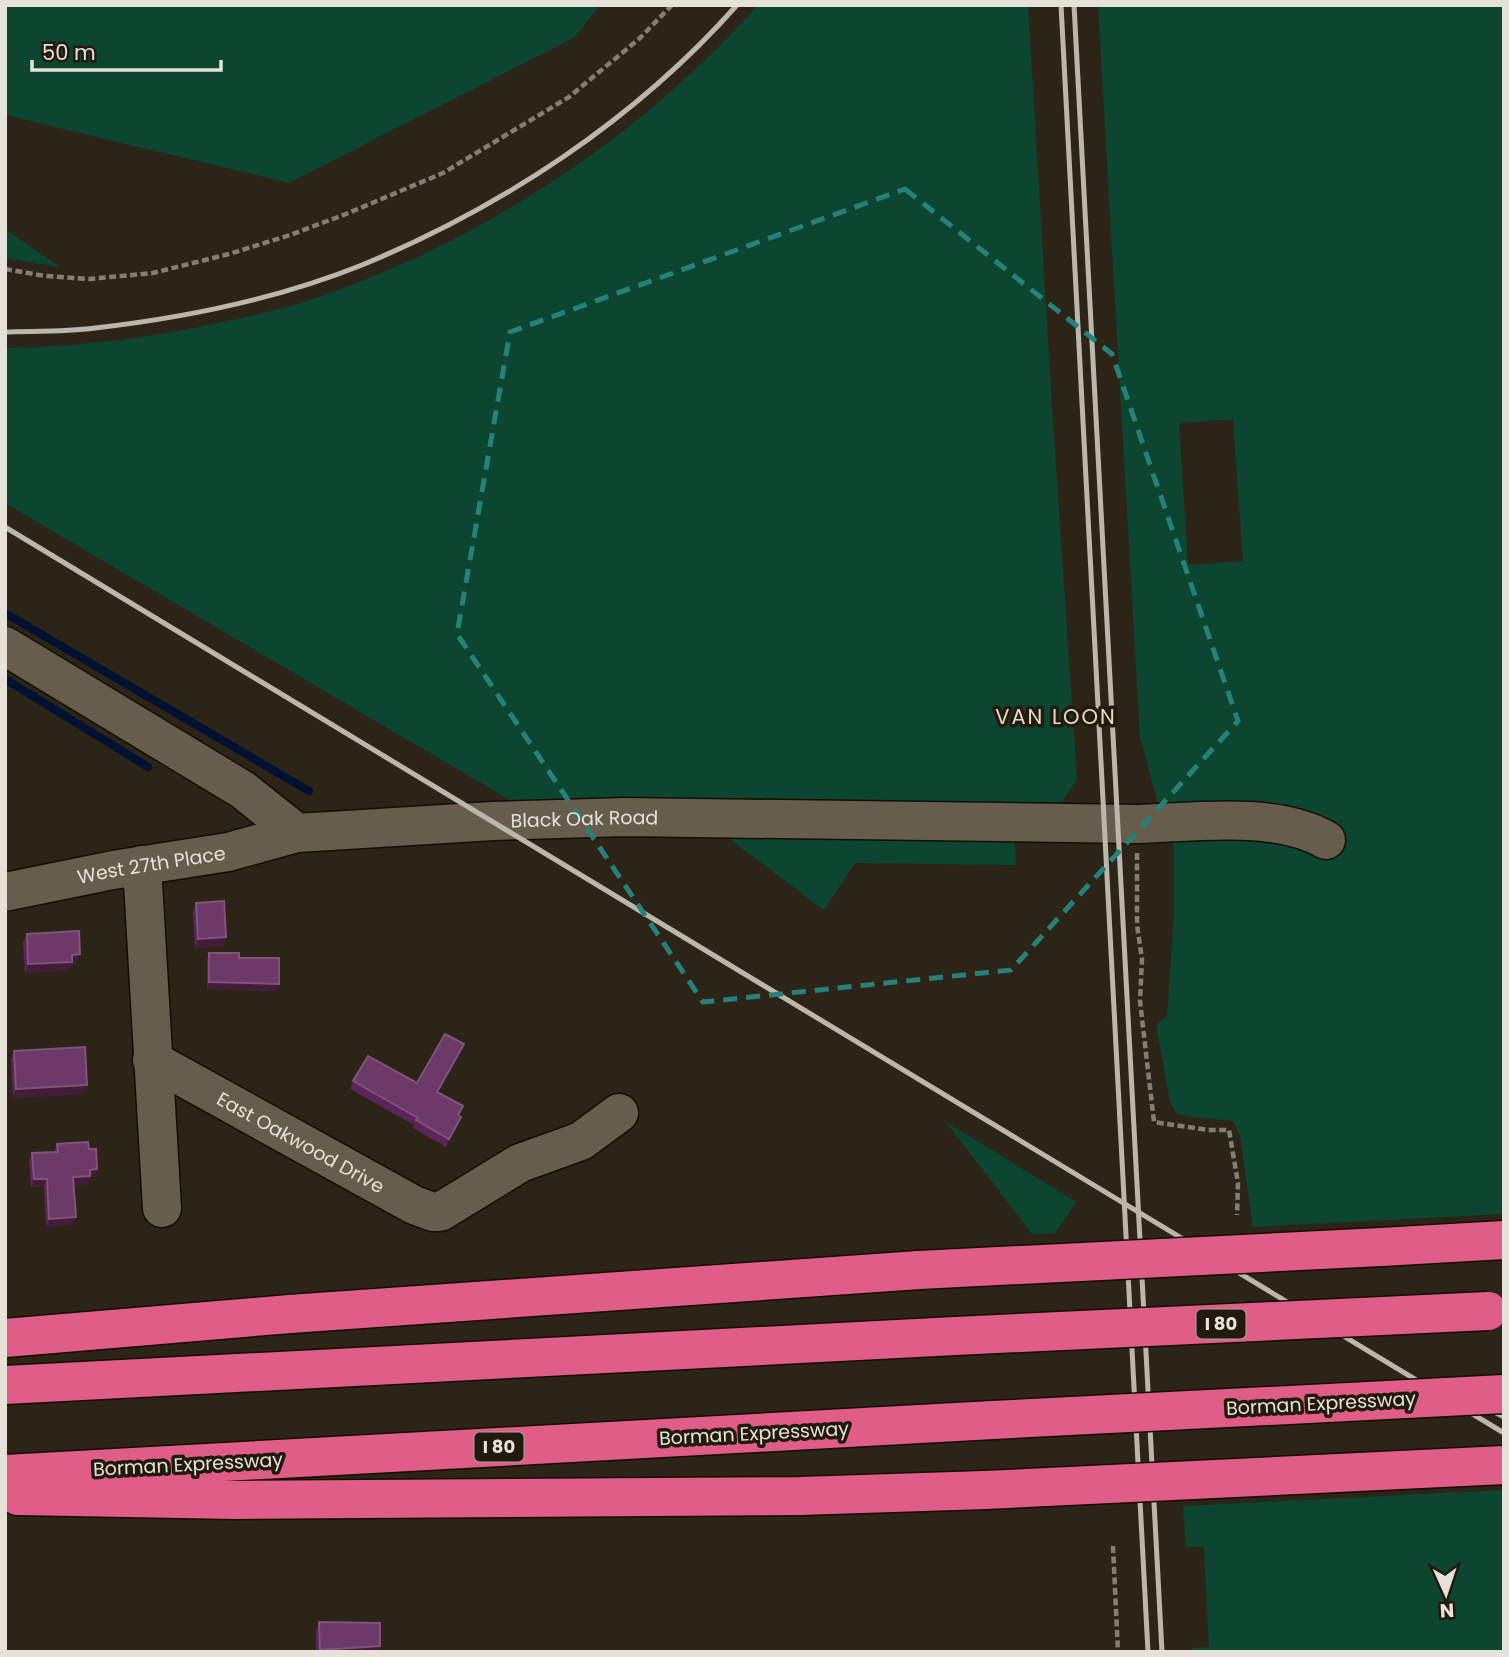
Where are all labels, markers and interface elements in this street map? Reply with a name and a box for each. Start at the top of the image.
scale bar [32,28,220,72]
text: 50 m [42,38,96,67]
district label: VAN LOON [995,702,1117,731]
street label: Black Oak Road [510,804,658,834]
street label: West 27th Place [75,840,227,891]
street label: East Oakwood Drive [212,1086,389,1200]
road number: I 80 [1196,1310,1246,1338]
street label: Borman Expressway [1225,1385,1417,1422]
street label: Borman Expressway [658,1415,850,1452]
road number: I 80 [475,1432,524,1462]
street label: Borman Expressway [92,1446,284,1483]
north arrow [1411,1559,1481,1629]
text: N [1439,1597,1455,1624]

